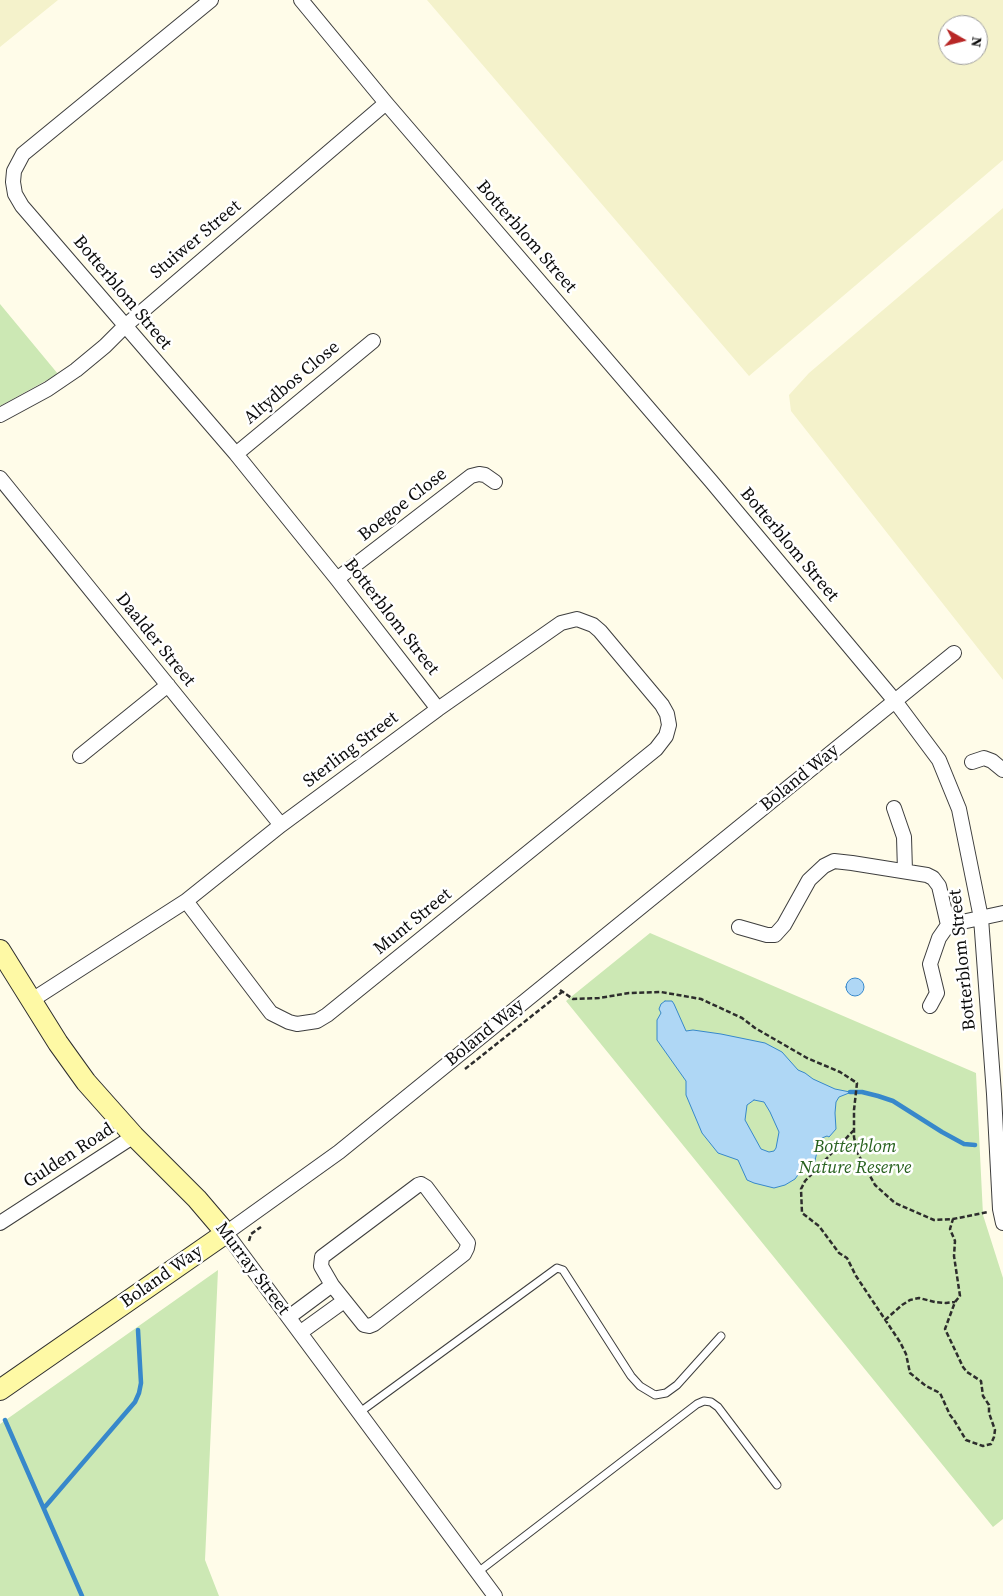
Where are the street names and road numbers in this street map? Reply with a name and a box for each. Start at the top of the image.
street label: Botterblom Street [471,176,581,298]
street label: Stuiwer Street [146,196,246,284]
street label: Botterblom Street [68,232,176,354]
street label: Altydbos Close [240,337,344,429]
street label: Boegoe Close [354,464,452,546]
street label: Botterblom Street [735,484,843,606]
street label: Botterblom Street [339,554,443,680]
street label: Daalder Street [111,589,199,691]
street label: Sterling Street [299,707,403,793]
street label: Boland Way [756,740,844,816]
street label: Munt Street [370,884,456,960]
street label: Botterblom Street [945,888,981,1032]
street label: Boland Way [441,995,529,1071]
street label: Gulden Road [20,1119,118,1193]
street label: Murray Street [210,1218,294,1320]
street label: Boland Way [117,1241,207,1313]

